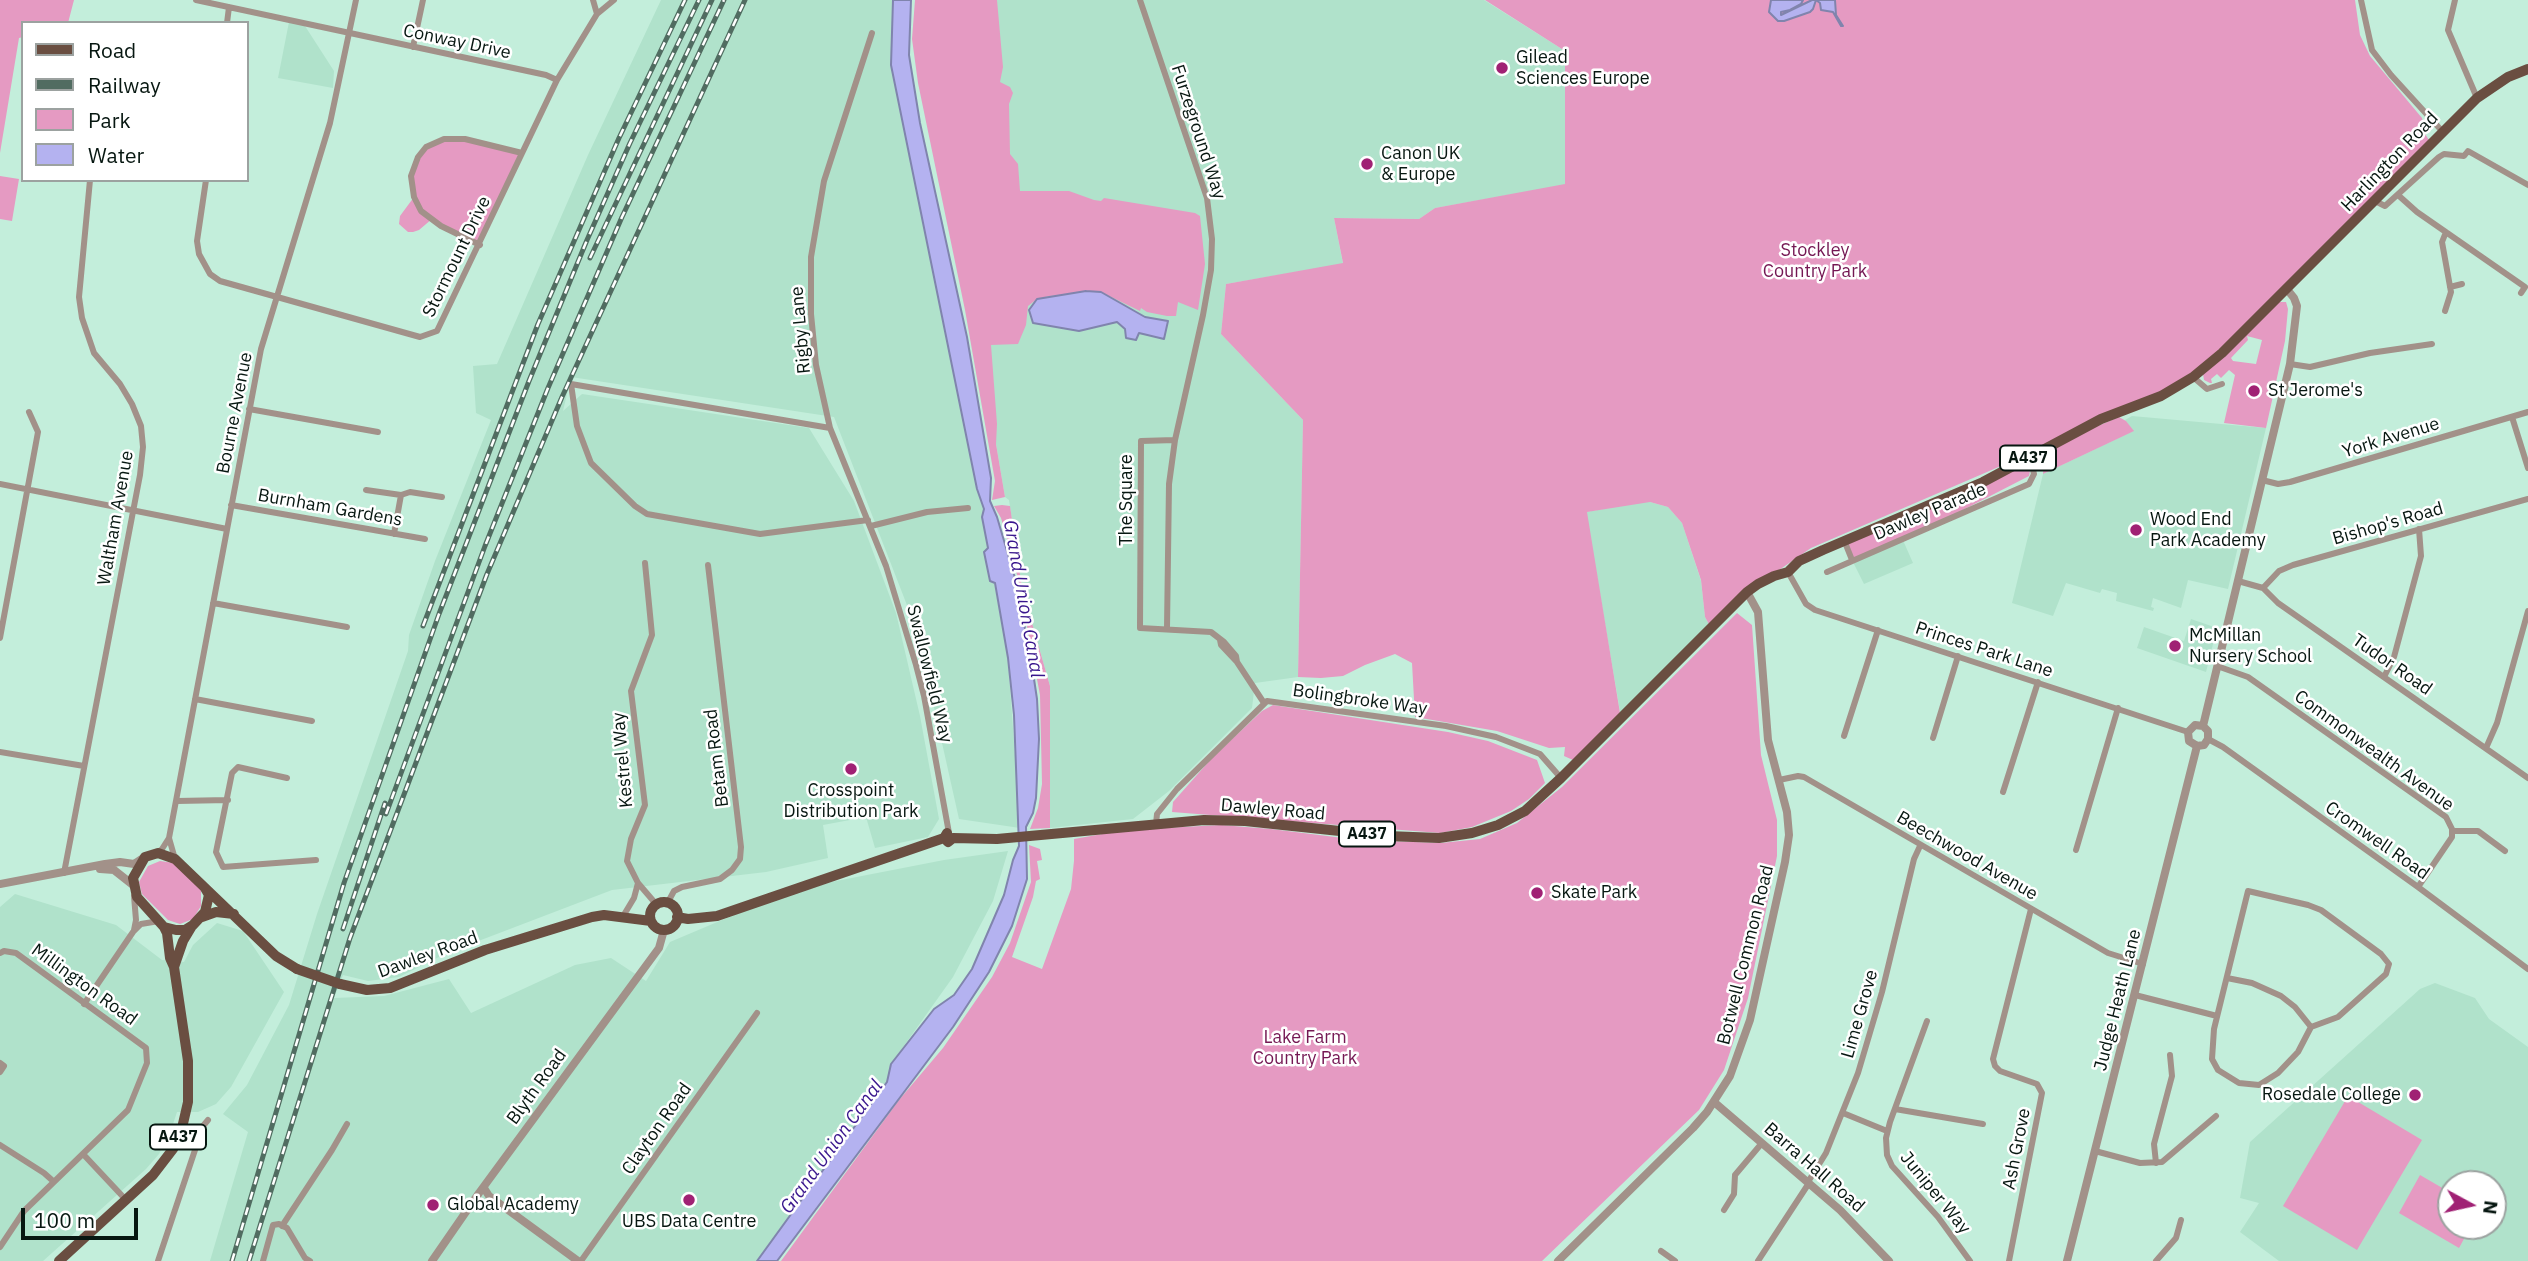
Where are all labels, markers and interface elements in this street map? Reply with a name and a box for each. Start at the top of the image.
street label: Conway Drive [401,20,513,64]
legend [21,21,248,182]
text: Road [88,36,136,64]
place label: Gilead Sciences Europe [1516,47,1650,90]
marker: Gilead Sciences Europe [1494,60,1510,76]
street label: Furzeground Way [1166,62,1230,202]
text: Railway [88,71,161,99]
text: Park [88,106,131,134]
street label: Harlington Road [2337,108,2443,216]
text: Water [88,141,144,169]
place label: Canon UK & Europe [1381,143,1460,186]
marker: Canon UK & Europe [1359,156,1375,172]
street label: Stormount Drive [418,193,496,321]
park label: Stockley Country Park [1763,240,1867,282]
street label: Rigby Lane [786,285,816,375]
street label: Bourne Avenue [213,351,257,475]
place label: St Jerome's [2268,380,2363,402]
marker: St Jerome's [2246,383,2262,399]
street label: York Avenue [2340,413,2442,463]
road number: A437 [2000,446,2056,471]
street label: Waltham Avenue [94,449,138,587]
street label: The Square [1116,454,1138,546]
street label: Dawley Parade [1870,479,1990,545]
street label: Burnham Gardens [256,485,404,531]
street label: Bishop's Road [2330,498,2446,550]
place label: Wood End Park Academy [2150,509,2266,552]
water label: Grand Union Canal [998,518,1048,680]
marker: Wood End Park Academy [2128,522,2144,538]
street label: Swallowfield Way [901,603,957,745]
street label: Princes Park Lane [1913,618,2055,682]
place label: McMillan Nursery School [2189,625,2312,668]
street label: Tudor Road [2348,630,2436,700]
marker: McMillan Nursery School [2167,638,2183,654]
street label: Bolingbroke Way [1291,680,1429,720]
street label: Commonwealth Avenue [2290,686,2458,816]
street label: Betam Road [700,708,734,808]
street label: Kestrel Way [608,711,638,809]
marker: Crosspoint Distribution Park [843,761,859,777]
place label: Crosspoint Distribution Park [783,780,919,822]
street label: Dawley Road [1220,795,1326,825]
street label: Cromwell Road [2321,797,2433,885]
street label: Beechwood Avenue [1893,807,2041,905]
road number: A437 [1339,821,1395,846]
street label: Botwell Common Road [1713,863,1779,1047]
place label: Skate Park [1551,882,1637,904]
marker: Skate Park [1529,885,1545,901]
street label: Dawley Road [375,927,481,983]
street label: Judge Heath Lane [2090,927,2146,1073]
street label: Millington Road [27,939,141,1031]
street label: Lime Grove [1837,967,1883,1061]
park label: Lake Farm Country Park [1253,1027,1357,1070]
street label: Blyth Road [503,1045,571,1129]
water label: Grand Union Canal [776,1076,888,1218]
street label: Clayton Road [618,1079,696,1179]
place label: Rosedale College [2262,1084,2401,1106]
marker: Rosedale College [2407,1087,2423,1103]
street label: Ash Grove [1999,1107,2035,1191]
street label: Barra Hall Road [1759,1119,1869,1217]
road number: A437 [150,1124,206,1149]
street label: Juniper Way [1895,1147,1975,1239]
north arrow [2437,1170,2507,1240]
marker: UBS Data Centre [681,1192,697,1208]
scale bar [24,1194,142,1238]
place label: Global Academy [447,1194,579,1216]
marker: Global Academy [425,1197,441,1213]
text: N [2478,1199,2504,1216]
text: 100 m [34,1206,95,1234]
place label: UBS Data Centre [622,1211,756,1233]

